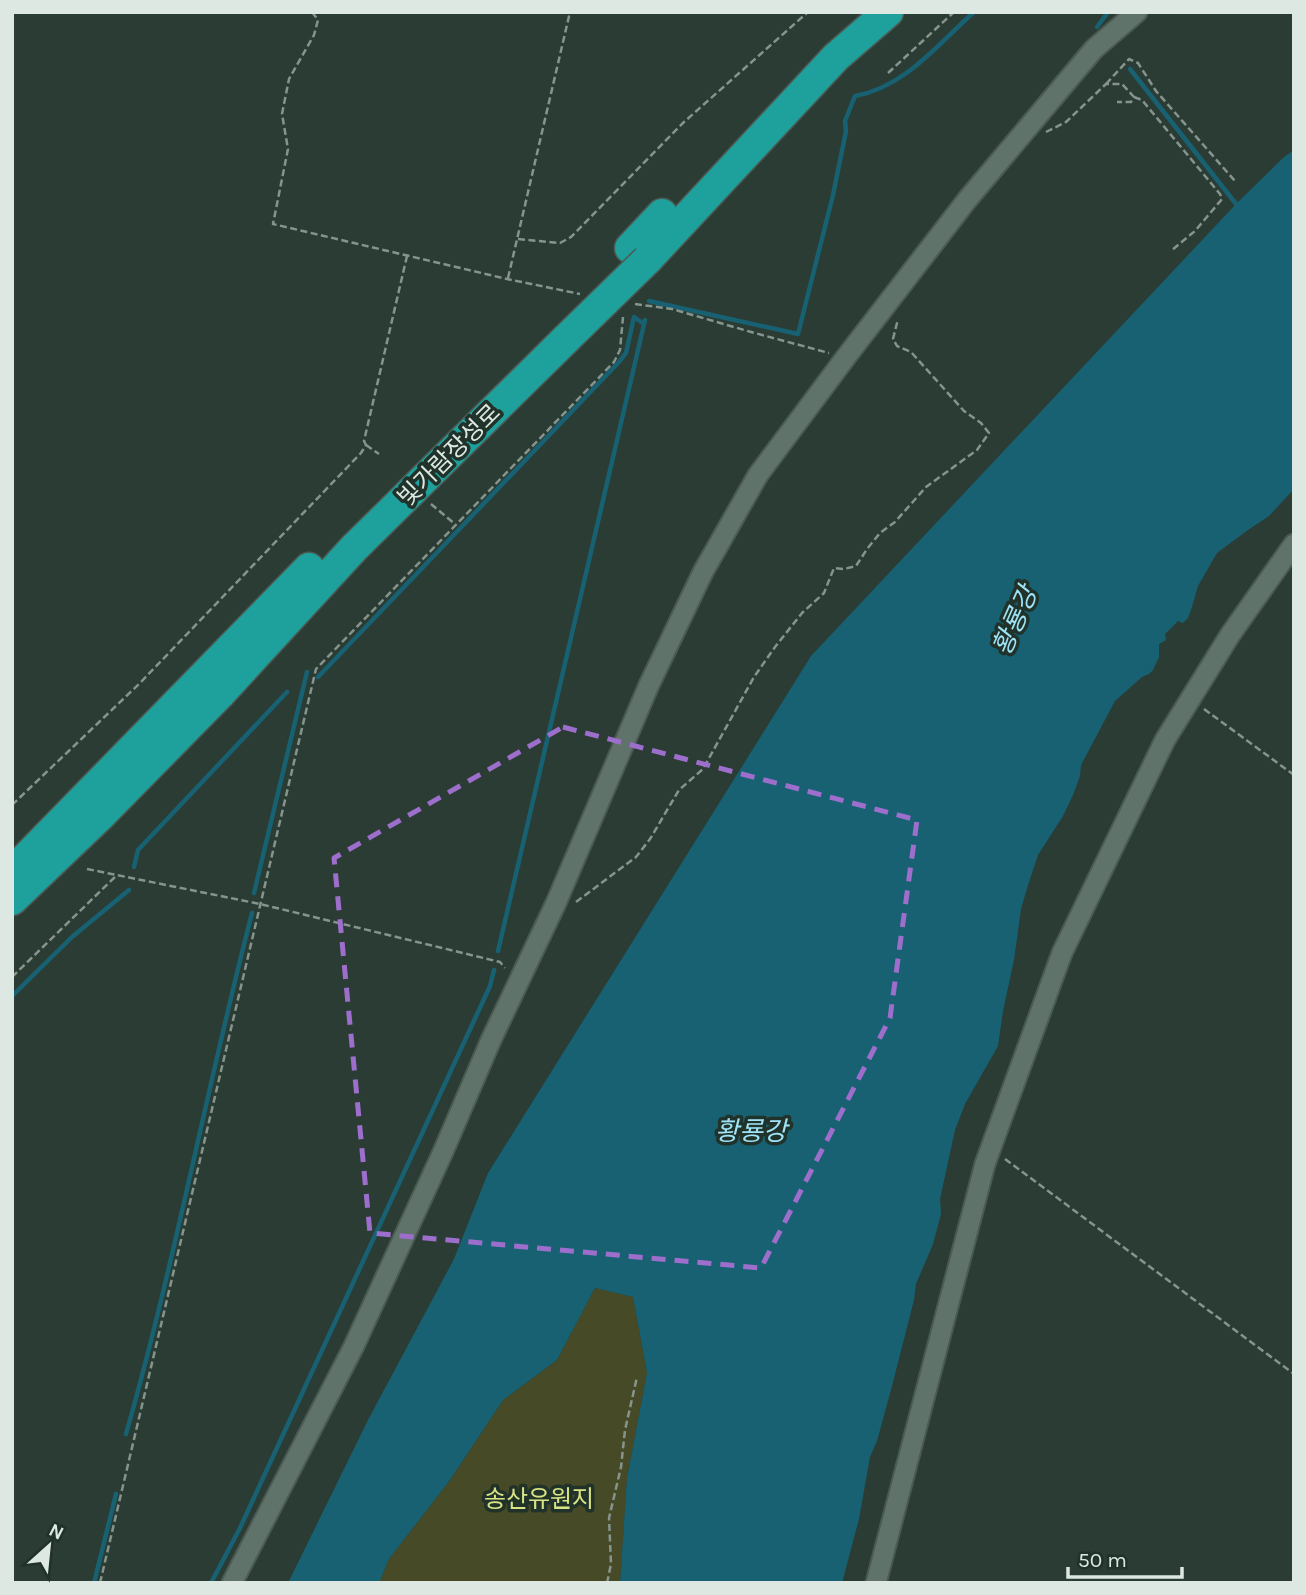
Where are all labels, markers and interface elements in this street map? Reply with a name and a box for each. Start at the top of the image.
street label: 빛가람장성로 [392,398,506,512]
water label: 황룡강 [986,579,1045,660]
water label: 황룡강 [715,1116,790,1147]
park label: 송산유원지 [484,1485,594,1513]
north arrow [14,1511,84,1581]
text: N [45,1519,67,1545]
scale bar [1068,1536,1182,1580]
text: 50 m [1078,1548,1127,1572]

